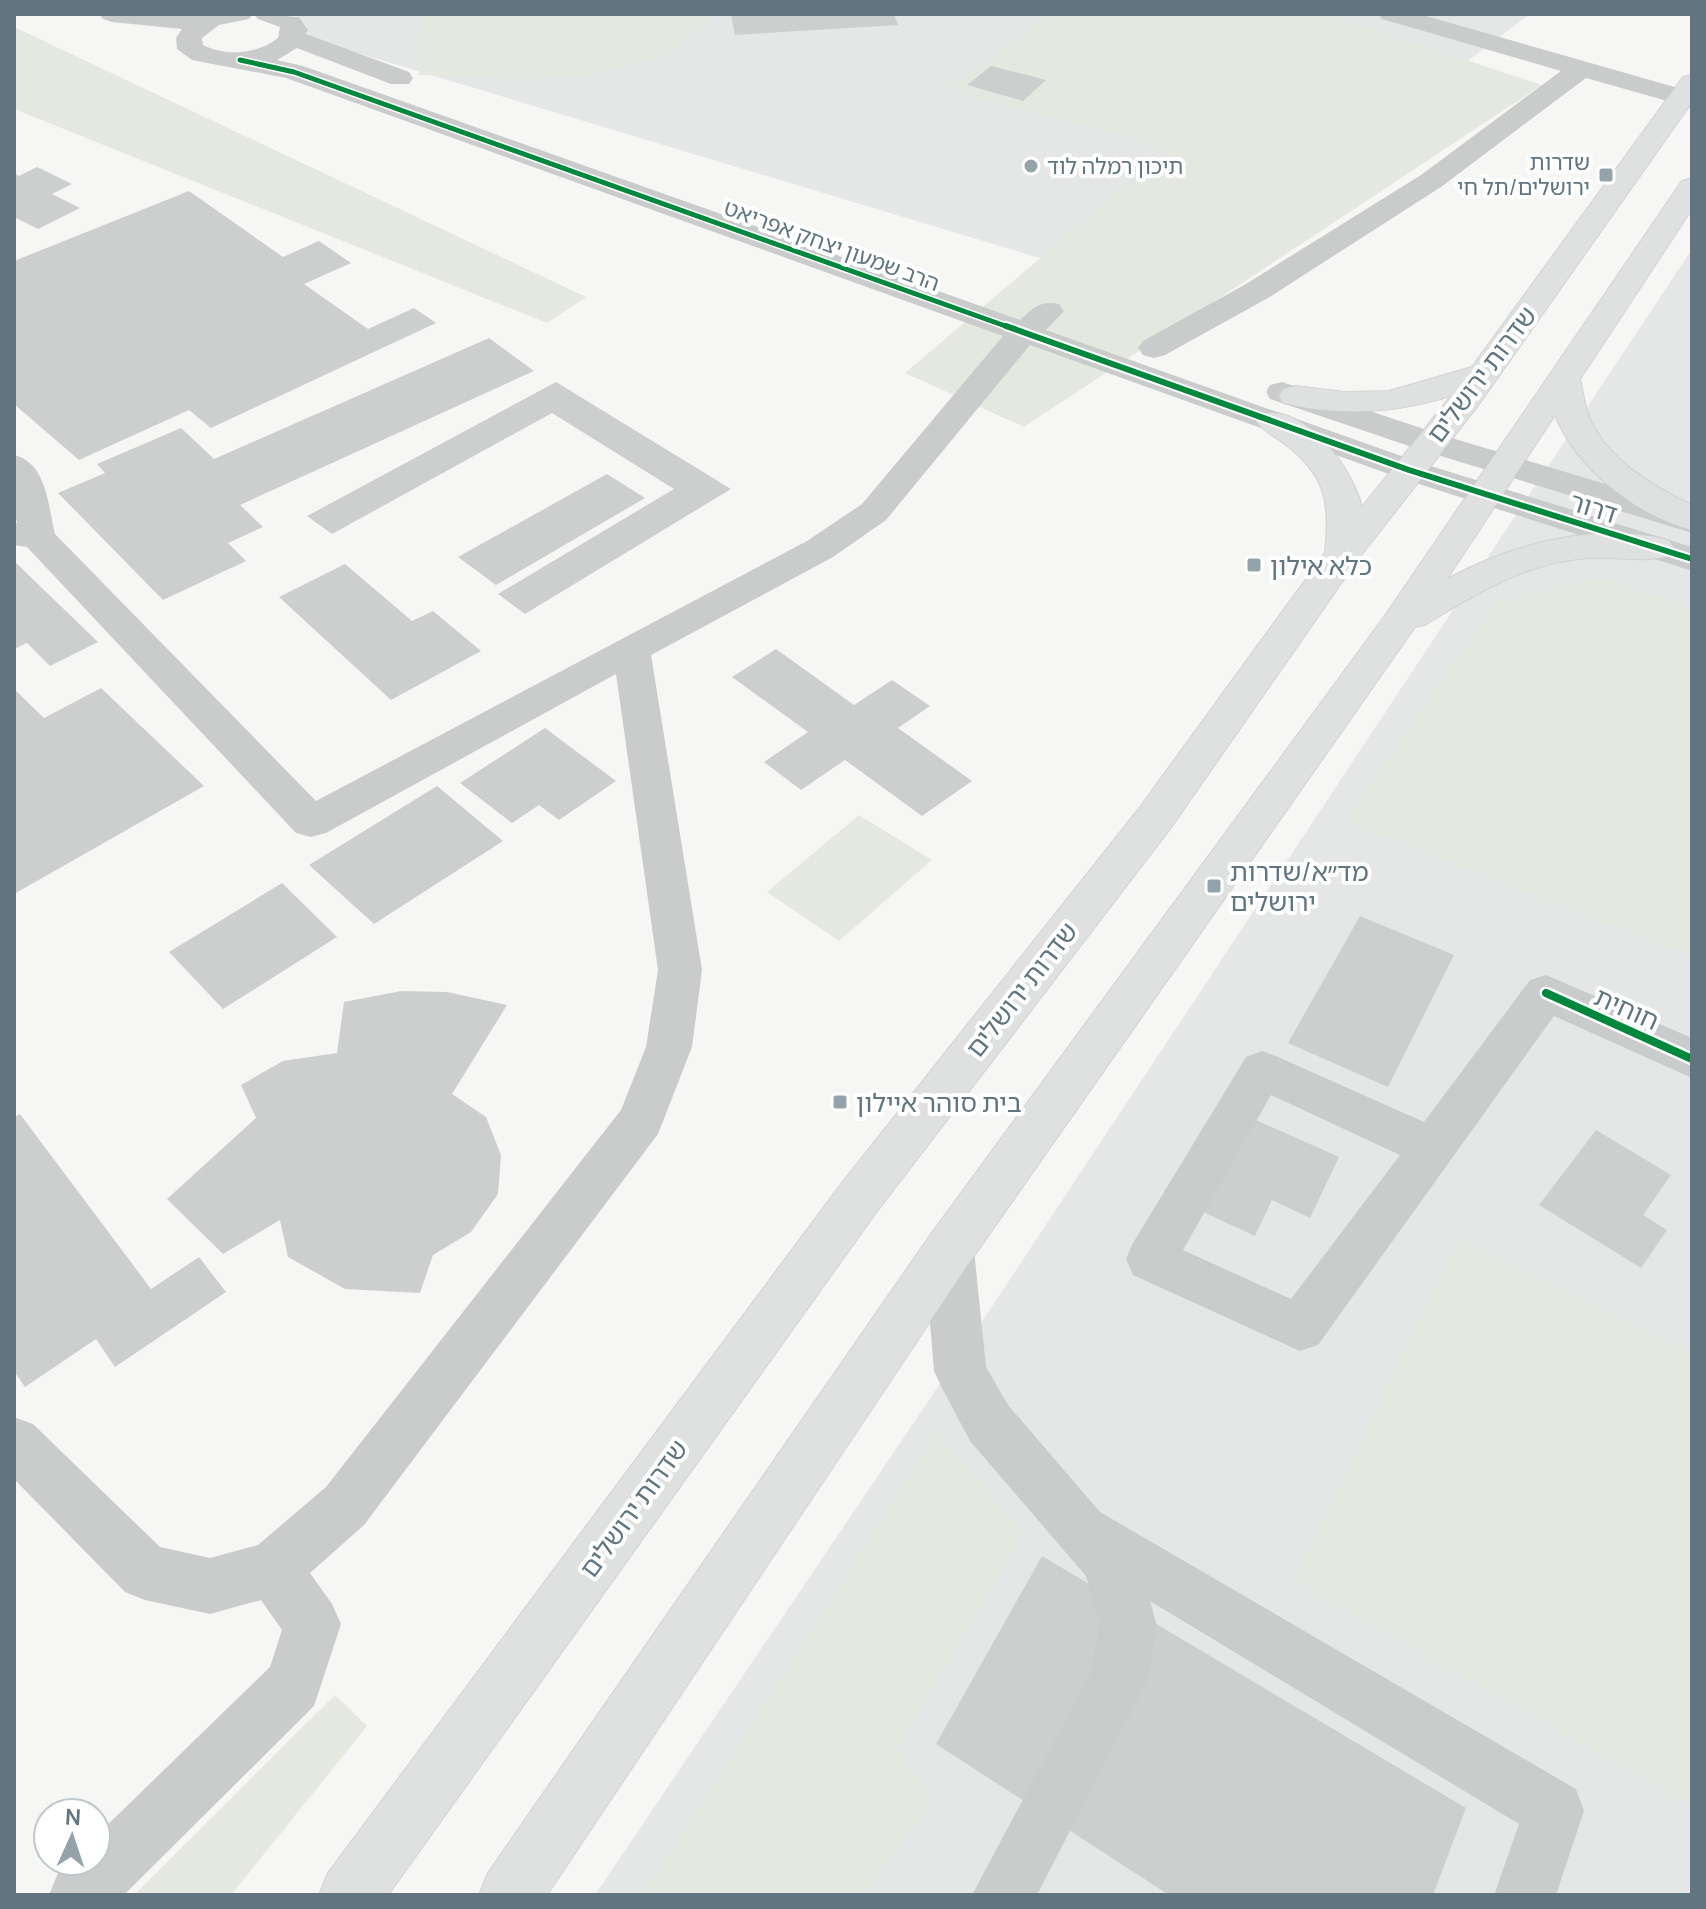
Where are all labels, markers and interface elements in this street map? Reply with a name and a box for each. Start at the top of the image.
place label: שדרות ירושלים/תל חי [1457,147,1590,202]
place label: תיכון רמלה לוד [1047,151,1183,181]
marker: תיכון רמלה לוד [1022,157,1040,175]
marker: שדרות ירושלים/תל חי [1597,166,1615,184]
street label: הרב שמעון יצחק אפריאט [720,192,944,298]
street label: שדרות ירושלים [1418,298,1544,450]
street label: דרור [1566,483,1622,531]
place label: כלא אילון [1270,547,1372,583]
marker: כלא אילון [1245,556,1263,574]
place label: מד״א/שדרות ירושלים [1230,853,1369,919]
marker: מד״א/שדרות ירושלים [1205,877,1223,895]
street label: שדרות ירושלים [957,914,1085,1064]
street label: חוחית [1589,978,1665,1038]
place label: בית סוהר איילון [856,1084,1022,1120]
marker: בית סוהר איילון [831,1093,849,1111]
street label: שדרות ירושלים [571,1432,695,1584]
north arrow [32,1797,112,1877]
text: N [64,1802,82,1832]

